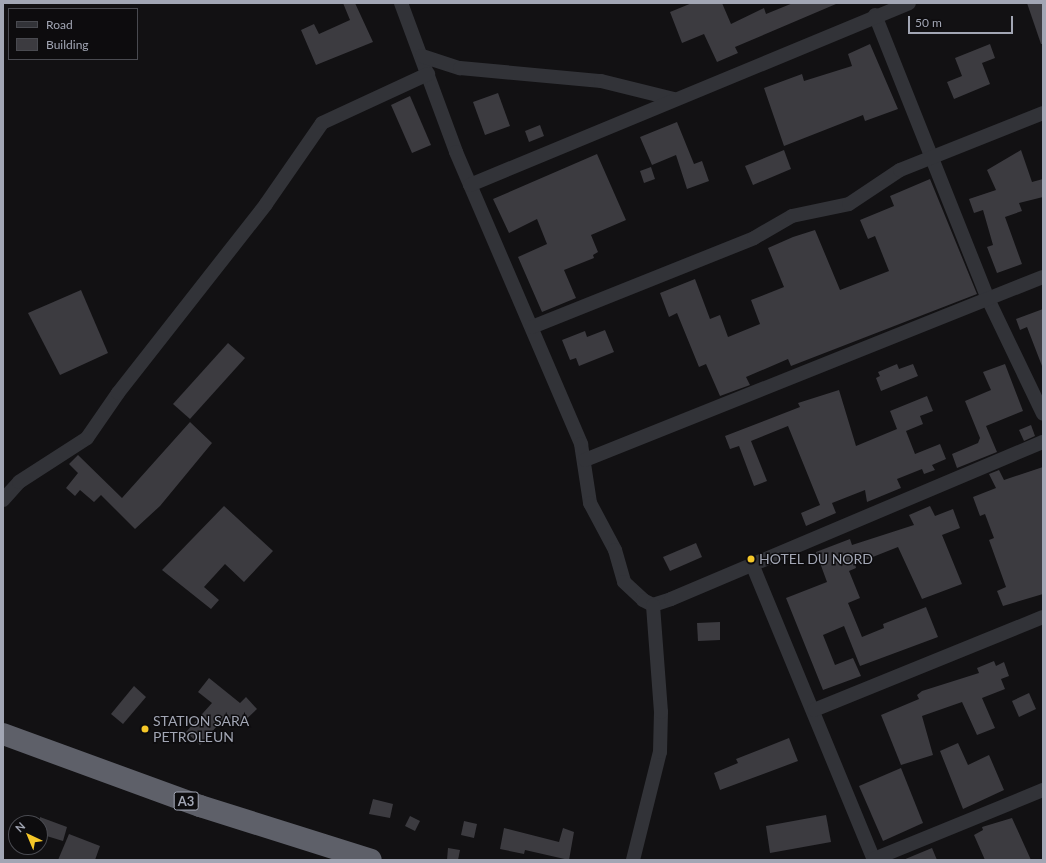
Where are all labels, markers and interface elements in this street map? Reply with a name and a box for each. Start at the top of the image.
legend [8,8,138,60]
scale bar [910,8,1015,34]
text: 50 m [915,15,942,30]
text: Road [46,17,73,32]
text: Building [46,37,89,52]
place label: HOTEL DU NORD [759,551,873,567]
marker: HOTEL DU NORD [746,554,756,564]
place label: STATION SARA PETROLEUN [153,713,249,746]
marker: STATION SARA PETROLEUN [140,724,150,734]
road number: A3 [173,790,199,812]
north arrow [8,815,48,855]
text: N [12,819,28,834]

